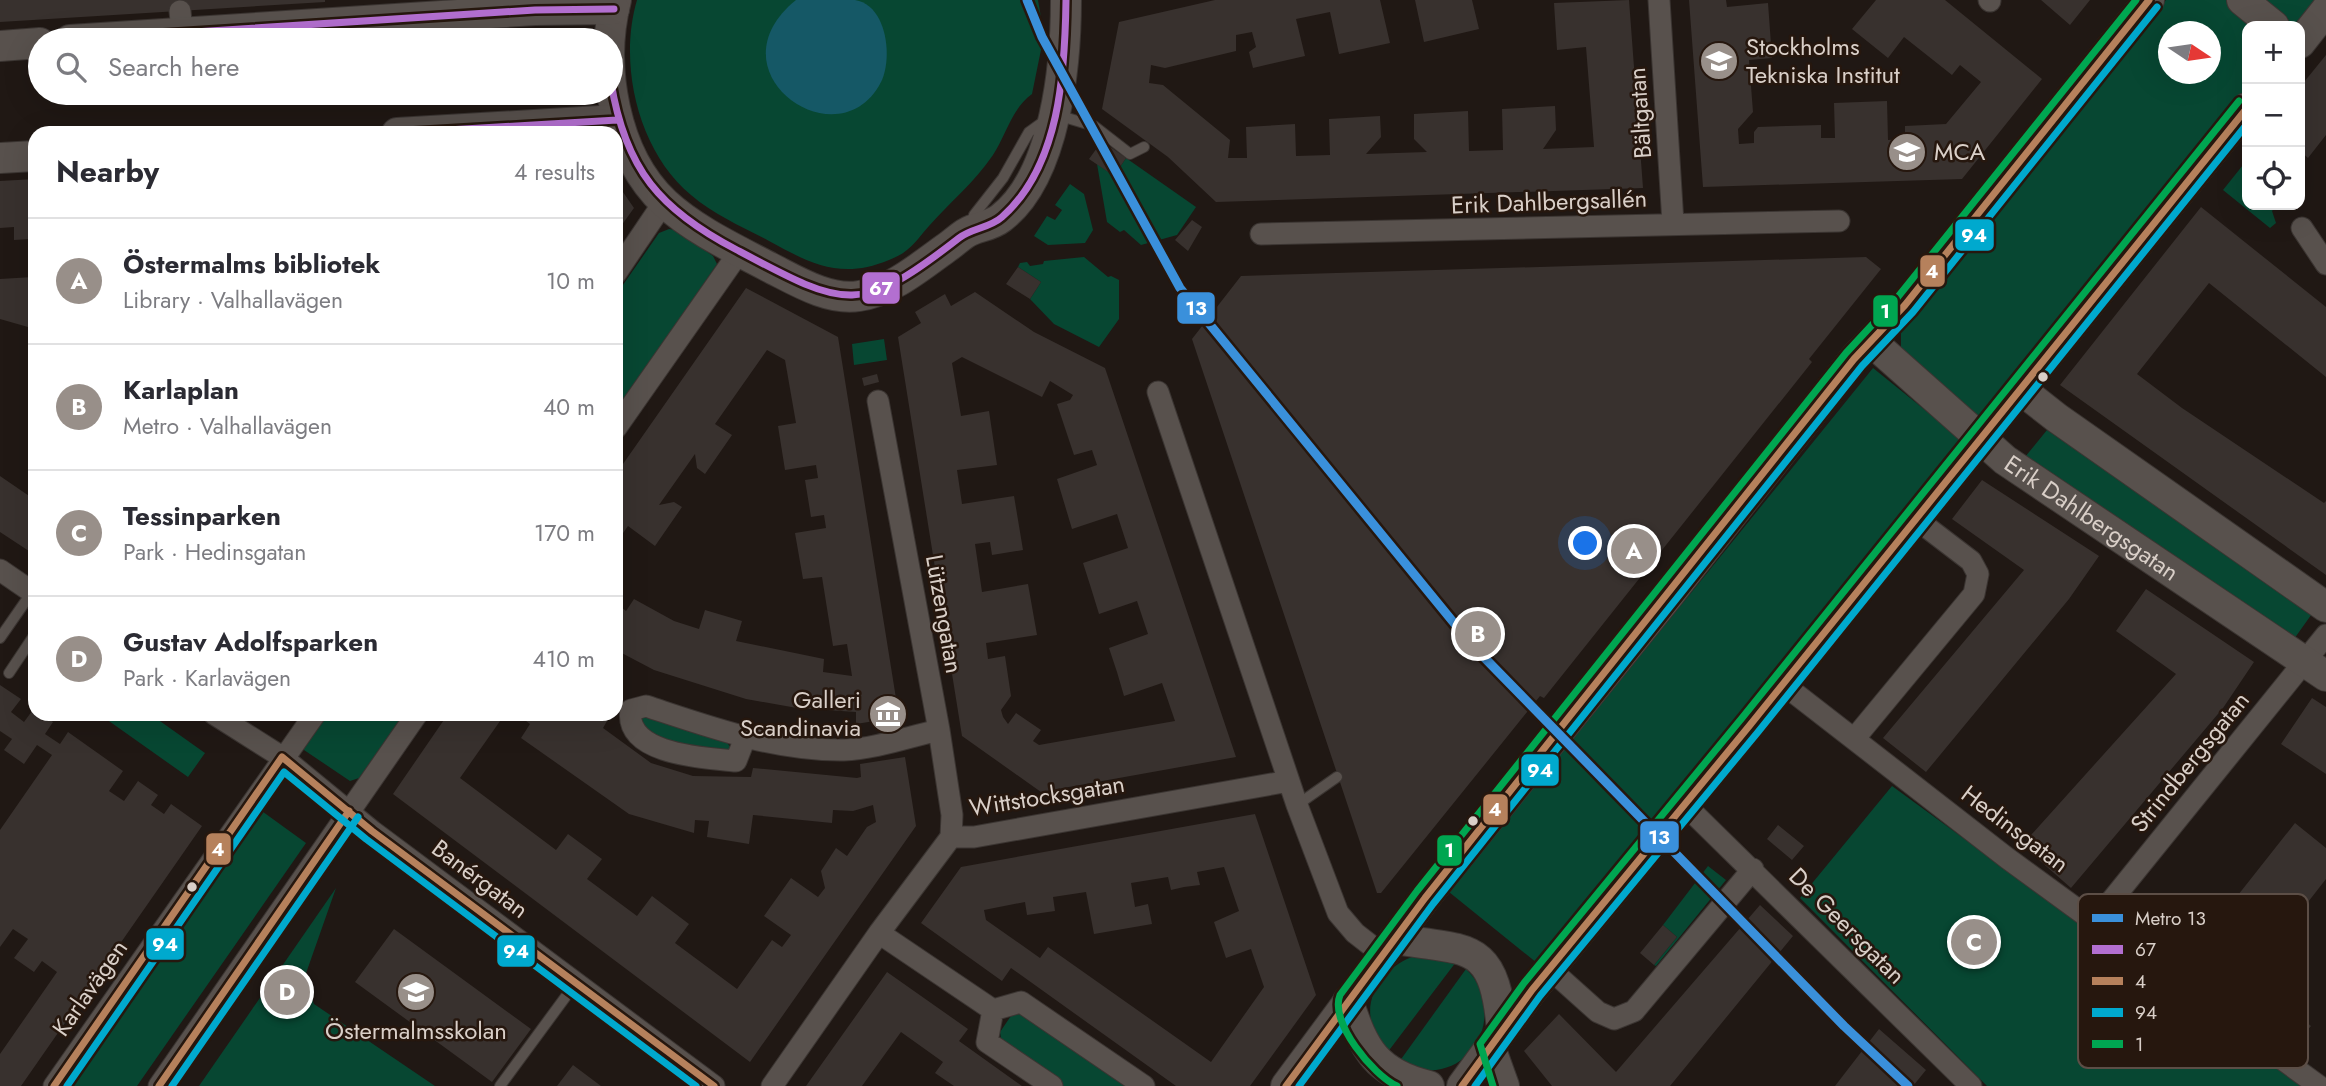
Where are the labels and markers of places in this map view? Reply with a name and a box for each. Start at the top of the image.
place label: Stockholms Tekniska Institut [1746,29,1900,92]
school or university icon: Stockholms Tekniska Institut [1698,40,1740,82]
school or university icon: MCA [1886,131,1928,173]
place label: MCA [1934,134,1986,169]
unlabelled marker [2036,370,2050,384]
pin: A [1611,525,1657,577]
pin: B [1455,608,1501,660]
place label: Galleri Scandinavia [740,682,861,745]
museum icon: Galleri Scandinavia [867,693,909,735]
unlabelled marker [1466,814,1480,828]
unlabelled marker [185,880,199,894]
pin: C [1951,916,1997,968]
pin: D [264,966,310,1018]
school or university icon: Östermalmsskolan [395,971,437,1013]
place label: Östermalmsskolan [325,1013,507,1048]

